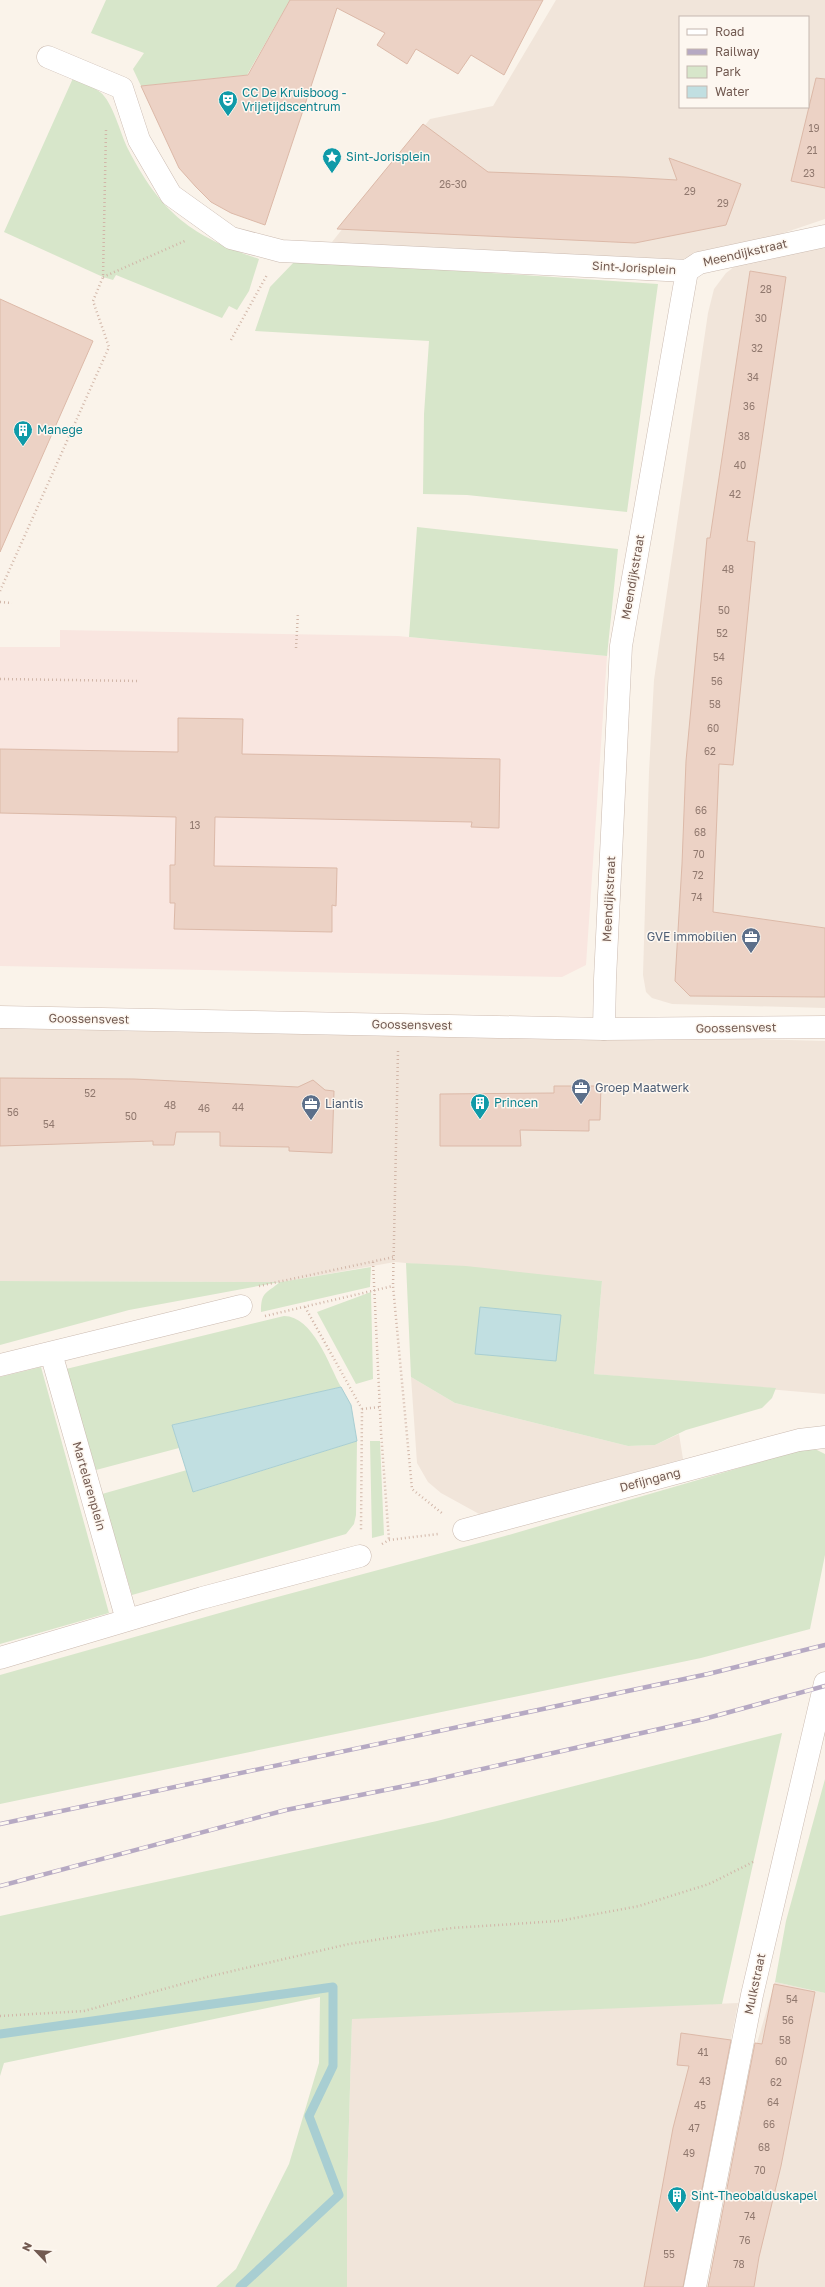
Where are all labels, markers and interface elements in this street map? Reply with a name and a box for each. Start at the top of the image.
legend [679,16,809,108]
text: Road [715,24,744,39]
text: Railway [715,44,760,59]
text: Park [715,64,741,79]
text: Water [715,84,749,99]
place label: CC De Kruisboog - Vrijetijdscentrum [242,85,347,114]
theatre icon: CC De Kruisboog - Vrijetijdscentrum [217,89,239,117]
house number: 19 [809,122,819,134]
house number: 21 [807,144,817,156]
place icon: Sint-Jorisplein [321,146,343,174]
place label: Sint-Jorisplein [346,149,430,164]
house number: 23 [803,167,815,179]
house number: 26-30 [439,178,467,190]
house number: 29 [684,185,696,197]
house number: 29 [717,197,729,209]
street label: Meendijkstraat [701,235,789,270]
street label: Sint-Jorisplein [592,258,676,277]
house number: 28 [760,283,772,295]
house number: 30 [755,312,767,324]
house number: 32 [751,342,763,354]
house number: 34 [747,371,759,383]
house number: 36 [743,400,755,412]
building icon: Manege [12,419,34,447]
place label: Manege [37,422,83,437]
house number: 38 [738,430,750,442]
house number: 40 [734,459,746,471]
house number: 42 [729,488,741,500]
street label: Meendijkstraat [618,533,647,621]
house number: 48 [722,563,734,575]
house number: 50 [718,604,730,616]
house number: 52 [716,627,728,639]
house number: 54 [713,651,725,663]
house number: 56 [711,675,723,687]
house number: 58 [709,698,721,710]
house number: 60 [707,722,719,734]
house number: 62 [704,745,716,757]
house number: 66 [695,804,707,816]
house number: 13 [190,819,200,831]
house number: 68 [694,826,706,838]
house number: 70 [693,848,705,860]
street label: Meendijkstraat [599,855,618,942]
house number: 72 [692,869,704,881]
house number: 74 [691,891,703,903]
office icon: GVE immobilien [740,926,762,954]
place label: GVE immobilien [647,929,737,944]
street label: Goossensvest [48,1010,130,1027]
street label: Goossensvest [371,1016,453,1033]
street label: Goossensvest [695,1019,777,1036]
office icon: Groep Maatwerk [570,1077,592,1105]
place label: Groep Maatwerk [595,1080,689,1095]
house number: 52 [84,1087,96,1099]
building icon: Princen [469,1092,491,1120]
office icon: Liantis [300,1093,322,1121]
place label: Princen [494,1095,538,1110]
place label: Liantis [325,1096,363,1111]
house number: 48 [164,1099,176,1111]
house number: 44 [232,1101,244,1113]
house number: 46 [198,1102,210,1114]
house number: 56 [7,1106,19,1118]
house number: 50 [125,1110,137,1122]
house number: 54 [43,1118,55,1130]
street label: Martelarenplein [70,1440,109,1532]
street label: Defijngang [618,1464,682,1495]
street label: Mulkstraat [741,1952,768,2016]
house number: 54 [786,1993,798,2005]
house number: 56 [782,2014,794,2026]
house number: 58 [779,2034,791,2046]
house number: 41 [698,2046,709,2058]
house number: 60 [775,2055,787,2067]
house number: 43 [699,2075,711,2087]
house number: 62 [770,2076,782,2088]
house number: 64 [767,2096,779,2108]
house number: 45 [694,2099,706,2111]
house number: 66 [763,2118,775,2130]
house number: 47 [688,2122,700,2134]
house number: 68 [758,2141,770,2153]
house number: 49 [683,2147,695,2159]
house number: 70 [754,2164,766,2176]
building icon: Sint-Theobalduskapel [666,2185,688,2213]
place label: Sint-Theobalduskapel [691,2188,818,2203]
house number: 74 [744,2210,756,2222]
north arrow [16,2231,56,2271]
house number: 76 [739,2234,751,2246]
text: N [19,2240,34,2253]
house number: 55 [663,2248,675,2260]
house number: 78 [733,2258,745,2270]

